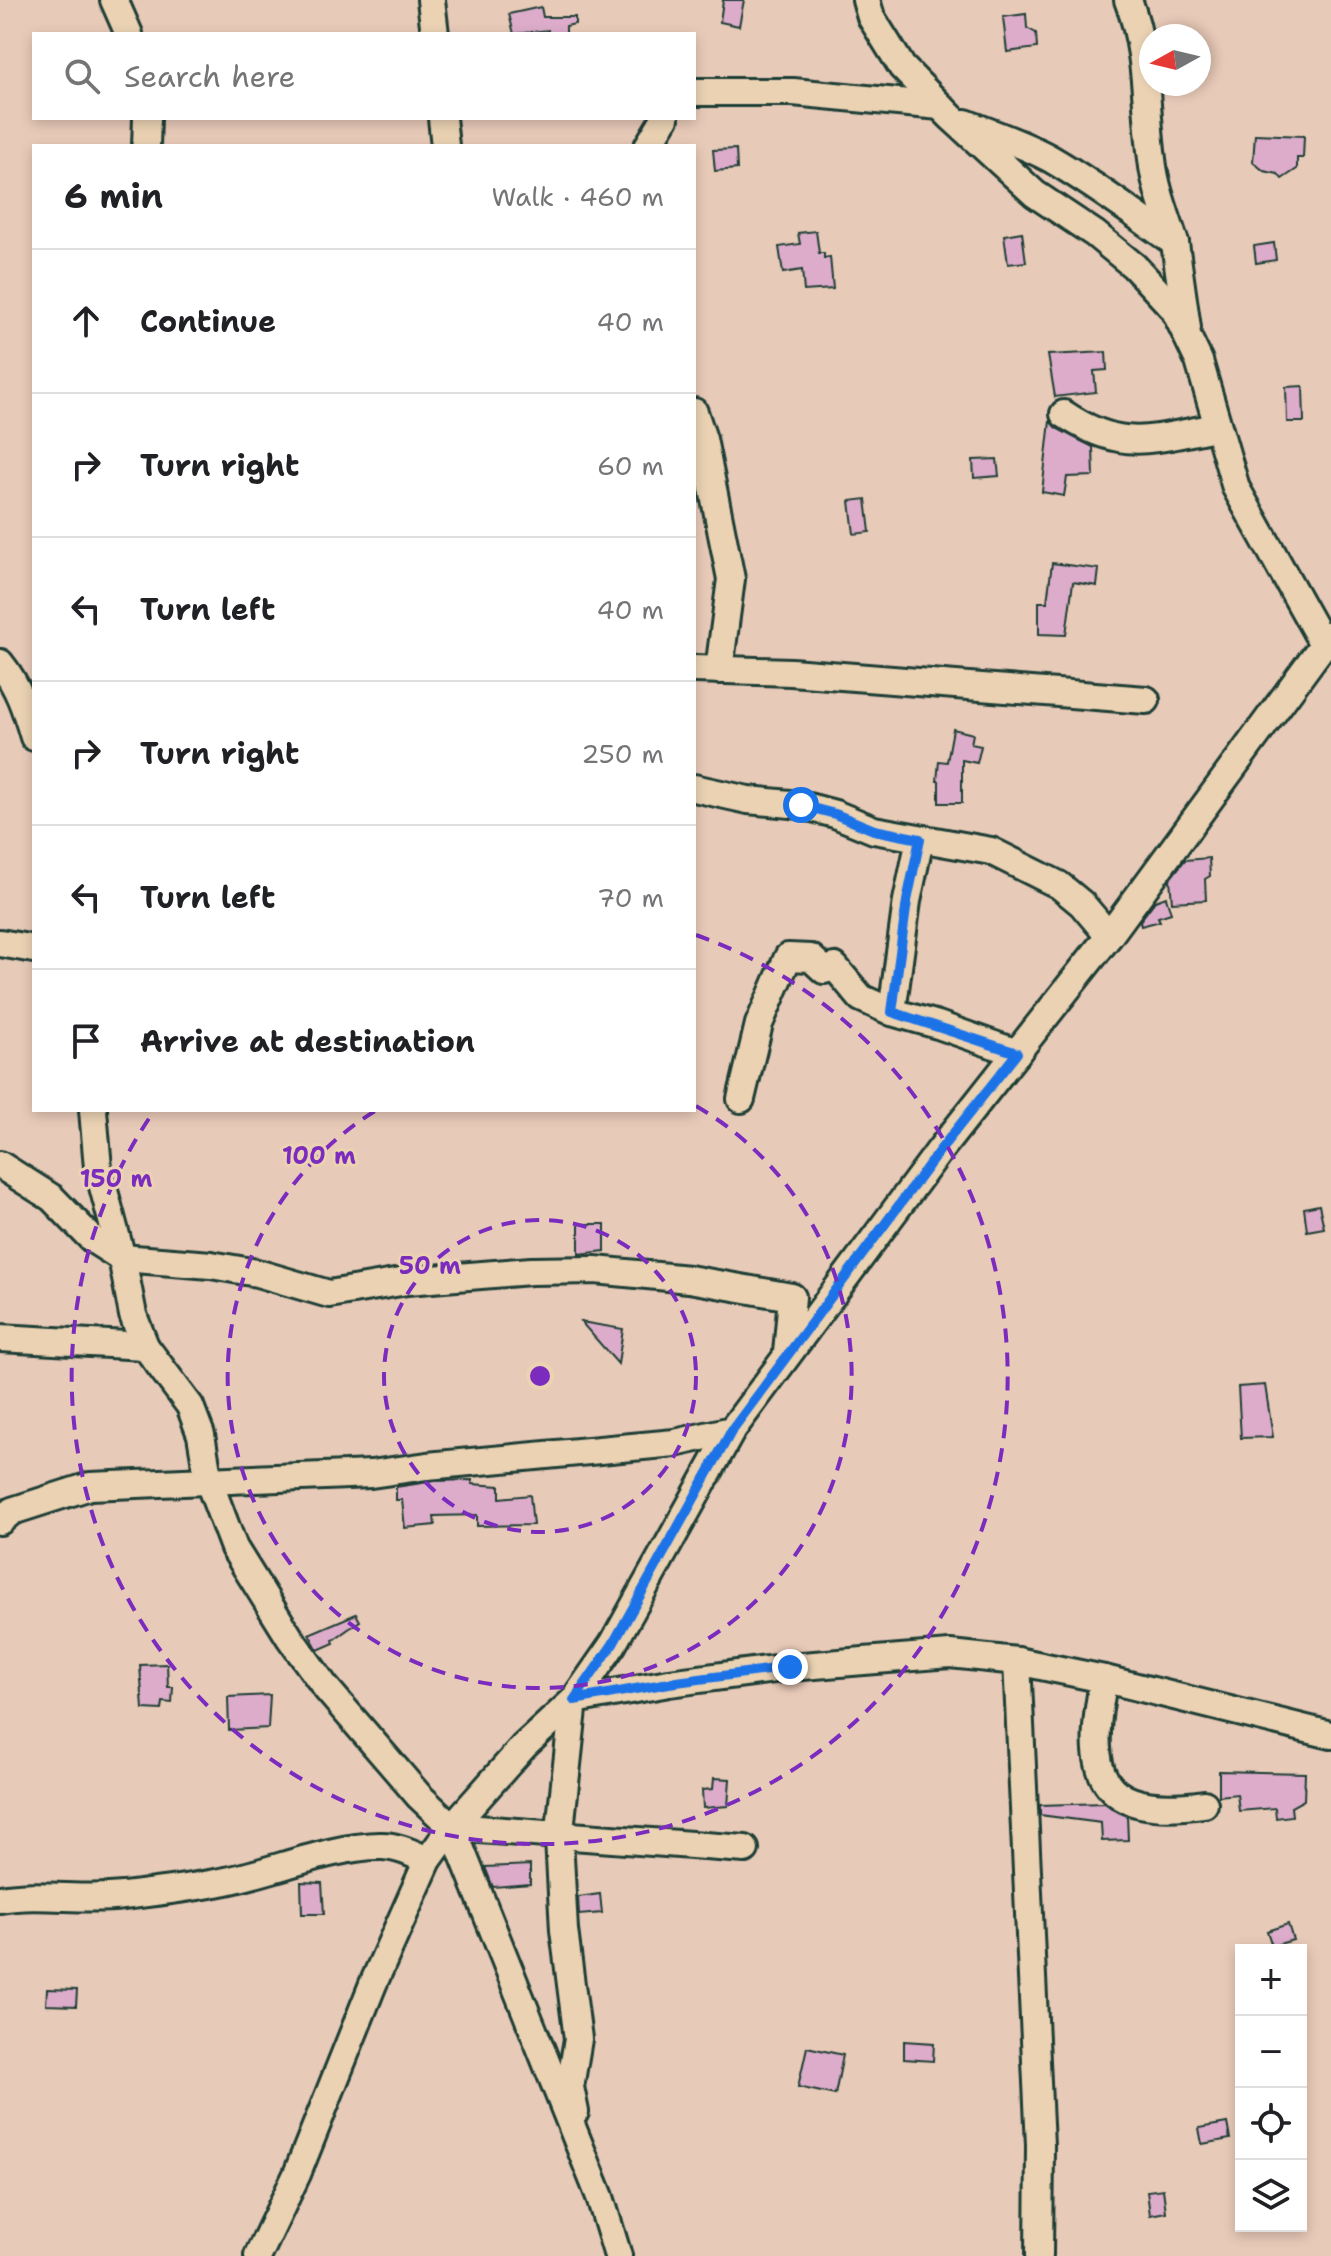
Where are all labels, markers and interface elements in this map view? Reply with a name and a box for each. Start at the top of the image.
north arrow [1139,24,1211,96]
search box [32,32,696,120]
icon: search [60,54,104,98]
text: Search here [124,56,295,97]
text: 6 min [64,173,163,219]
text: Walk · 460 m [491,179,664,214]
icon: ahead [64,299,108,343]
text: Continue [140,301,276,342]
text: 40 m [597,304,664,339]
icon: right [64,443,108,487]
text: Turn right [140,445,299,486]
text: 60 m [597,448,664,483]
icon: left [64,587,108,631]
text: Turn left [140,589,275,630]
text: 40 m [597,592,664,627]
icon: right [64,731,108,775]
text: Turn right [140,733,299,774]
text: 250 m [581,736,664,771]
route start [783,787,819,823]
icon: left [64,875,108,919]
text: Turn left [140,877,275,918]
text: 70 m [597,880,664,915]
icon: arrive [64,1019,108,1063]
text: Arrive at destination [140,1021,475,1062]
text: 100 m [282,1140,356,1172]
text: 150 m [80,1163,152,1195]
text: 50 m [399,1250,461,1282]
centre of rings [526,1362,554,1390]
route end [772,1649,808,1685]
map controls [1235,1944,1307,2232]
button: + [1235,1944,1307,2016]
button: − [1235,2016,1307,2088]
button: locate [1235,2088,1307,2160]
button: layers [1235,2160,1307,2232]

